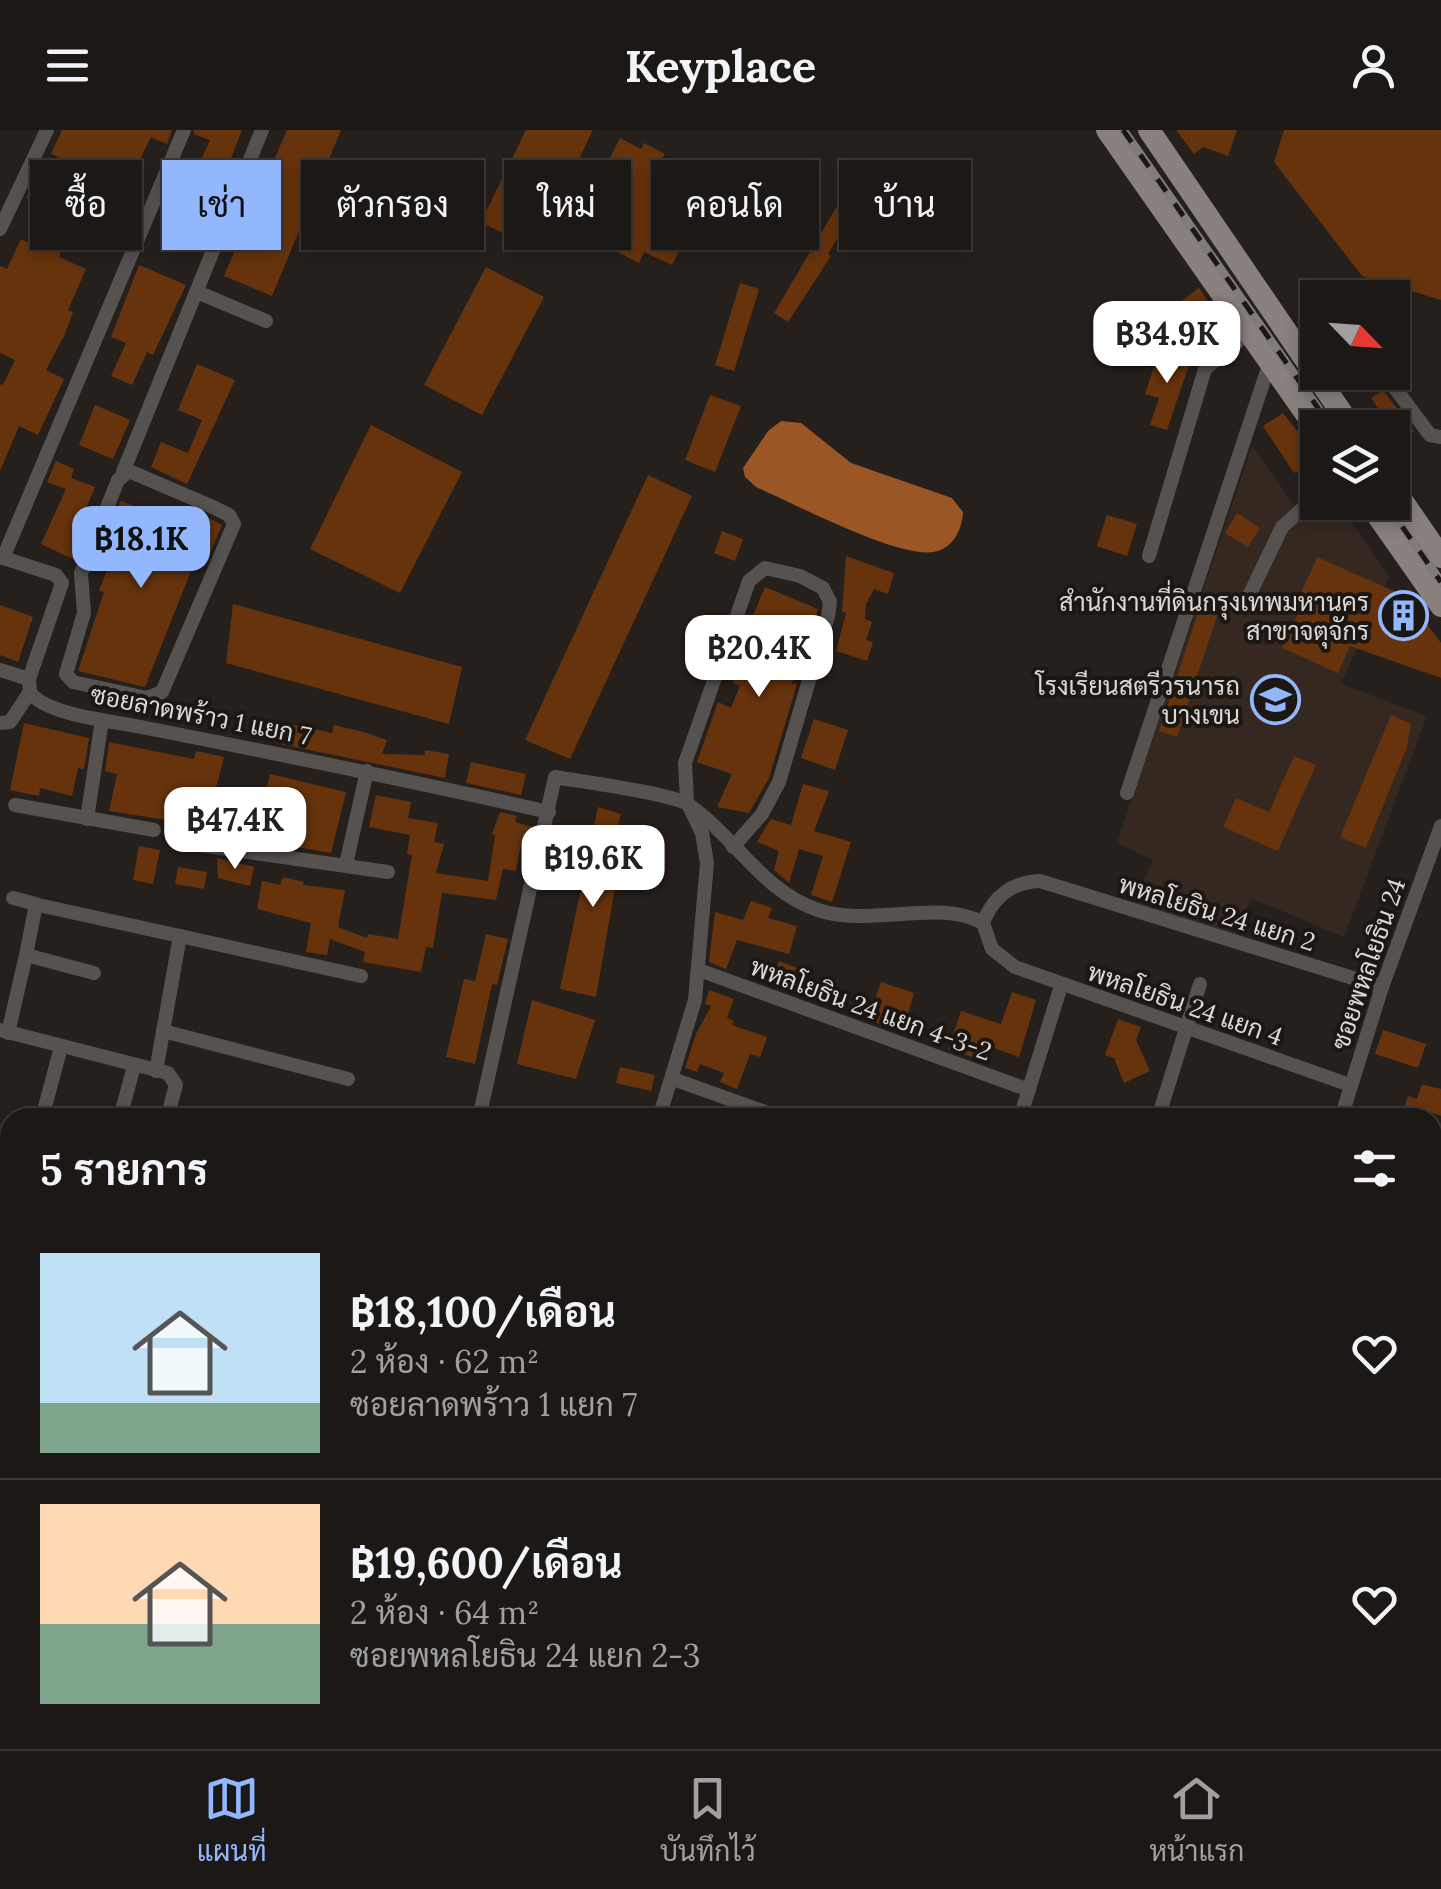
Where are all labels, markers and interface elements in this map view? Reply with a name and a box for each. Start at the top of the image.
text: Keyplace [625,37,816,94]
icon: menu [40,38,95,93]
icon: person [1346,38,1401,93]
chip: ซื้อ [30,160,142,250]
chip: เช่า [162,160,281,250]
chip: ตัวกรอง [301,160,484,250]
chip: ใหม่ [504,160,631,250]
chip: คอนโด [651,160,819,250]
chip: บ้าน [839,160,971,250]
north arrow [1300,280,1410,390]
map controls [1300,280,1410,520]
pin: ฿34.9K [1086,301,1248,386]
text: ฿34.9K [1115,313,1219,354]
button: layers [1300,410,1410,520]
pin: ฿18.1K [60,506,222,591]
text: ฿18.1K [94,518,188,559]
place label: สำนักงานที่ดินกรุงเทพมหานคร สาขาจตุจักร [1059,580,1369,649]
building icon: สำนักงานที่ดินกรุงเทพมหานคร สาขาจตุจักร [1378,590,1430,642]
pin: ฿20.4K [678,615,840,700]
text: ฿20.4K [707,627,811,668]
place label: โรงเรียนสตรีวรนารถ บางเขน [1034,670,1240,731]
school or university icon: โรงเรียนสตรีวรนารถ บางเขน [1249,674,1301,726]
street label: ซอยลาดพร้าว 1 แยก 7 [88,678,315,752]
pin: ฿47.4K [154,787,316,872]
text: ฿47.4K [186,799,284,840]
pin: ฿19.6K [512,825,674,910]
text: ฿19.6K [544,837,642,878]
street label: พหลโยธิน 24 แยก 2 [1115,868,1319,958]
street label: ซอยพหลโยธิน 24 [1324,874,1412,1054]
street label: พหลโยธิน 24 แยก 4-3-2 [746,950,996,1068]
street label: พหลโยธิน 24 แยก 4 [1083,956,1287,1052]
icon: filters [1347,1141,1402,1196]
text: 5 รายการ [40,1143,208,1197]
text: ฿18,100/เดือน [350,1285,616,1339]
icon: home [120,1293,240,1413]
icon: heart [1347,1326,1402,1381]
text: 2 ห้อง · 62 m² [350,1341,539,1382]
text: ซอยลาดพร้าว 1 แยก 7 [350,1384,637,1425]
text: ฿19,600/เดือน [350,1536,623,1590]
icon: home [120,1544,240,1664]
icon: heart [1347,1577,1402,1632]
text: 2 ห้อง · 64 m² [350,1592,539,1633]
text: ซอยพหลโยธิน 24 แยก 2-3 [350,1635,701,1676]
tab: แผนที่ [197,1771,267,1869]
tab: บันทึกไว้ [660,1771,756,1869]
tab: หน้าแรก [1149,1771,1244,1869]

